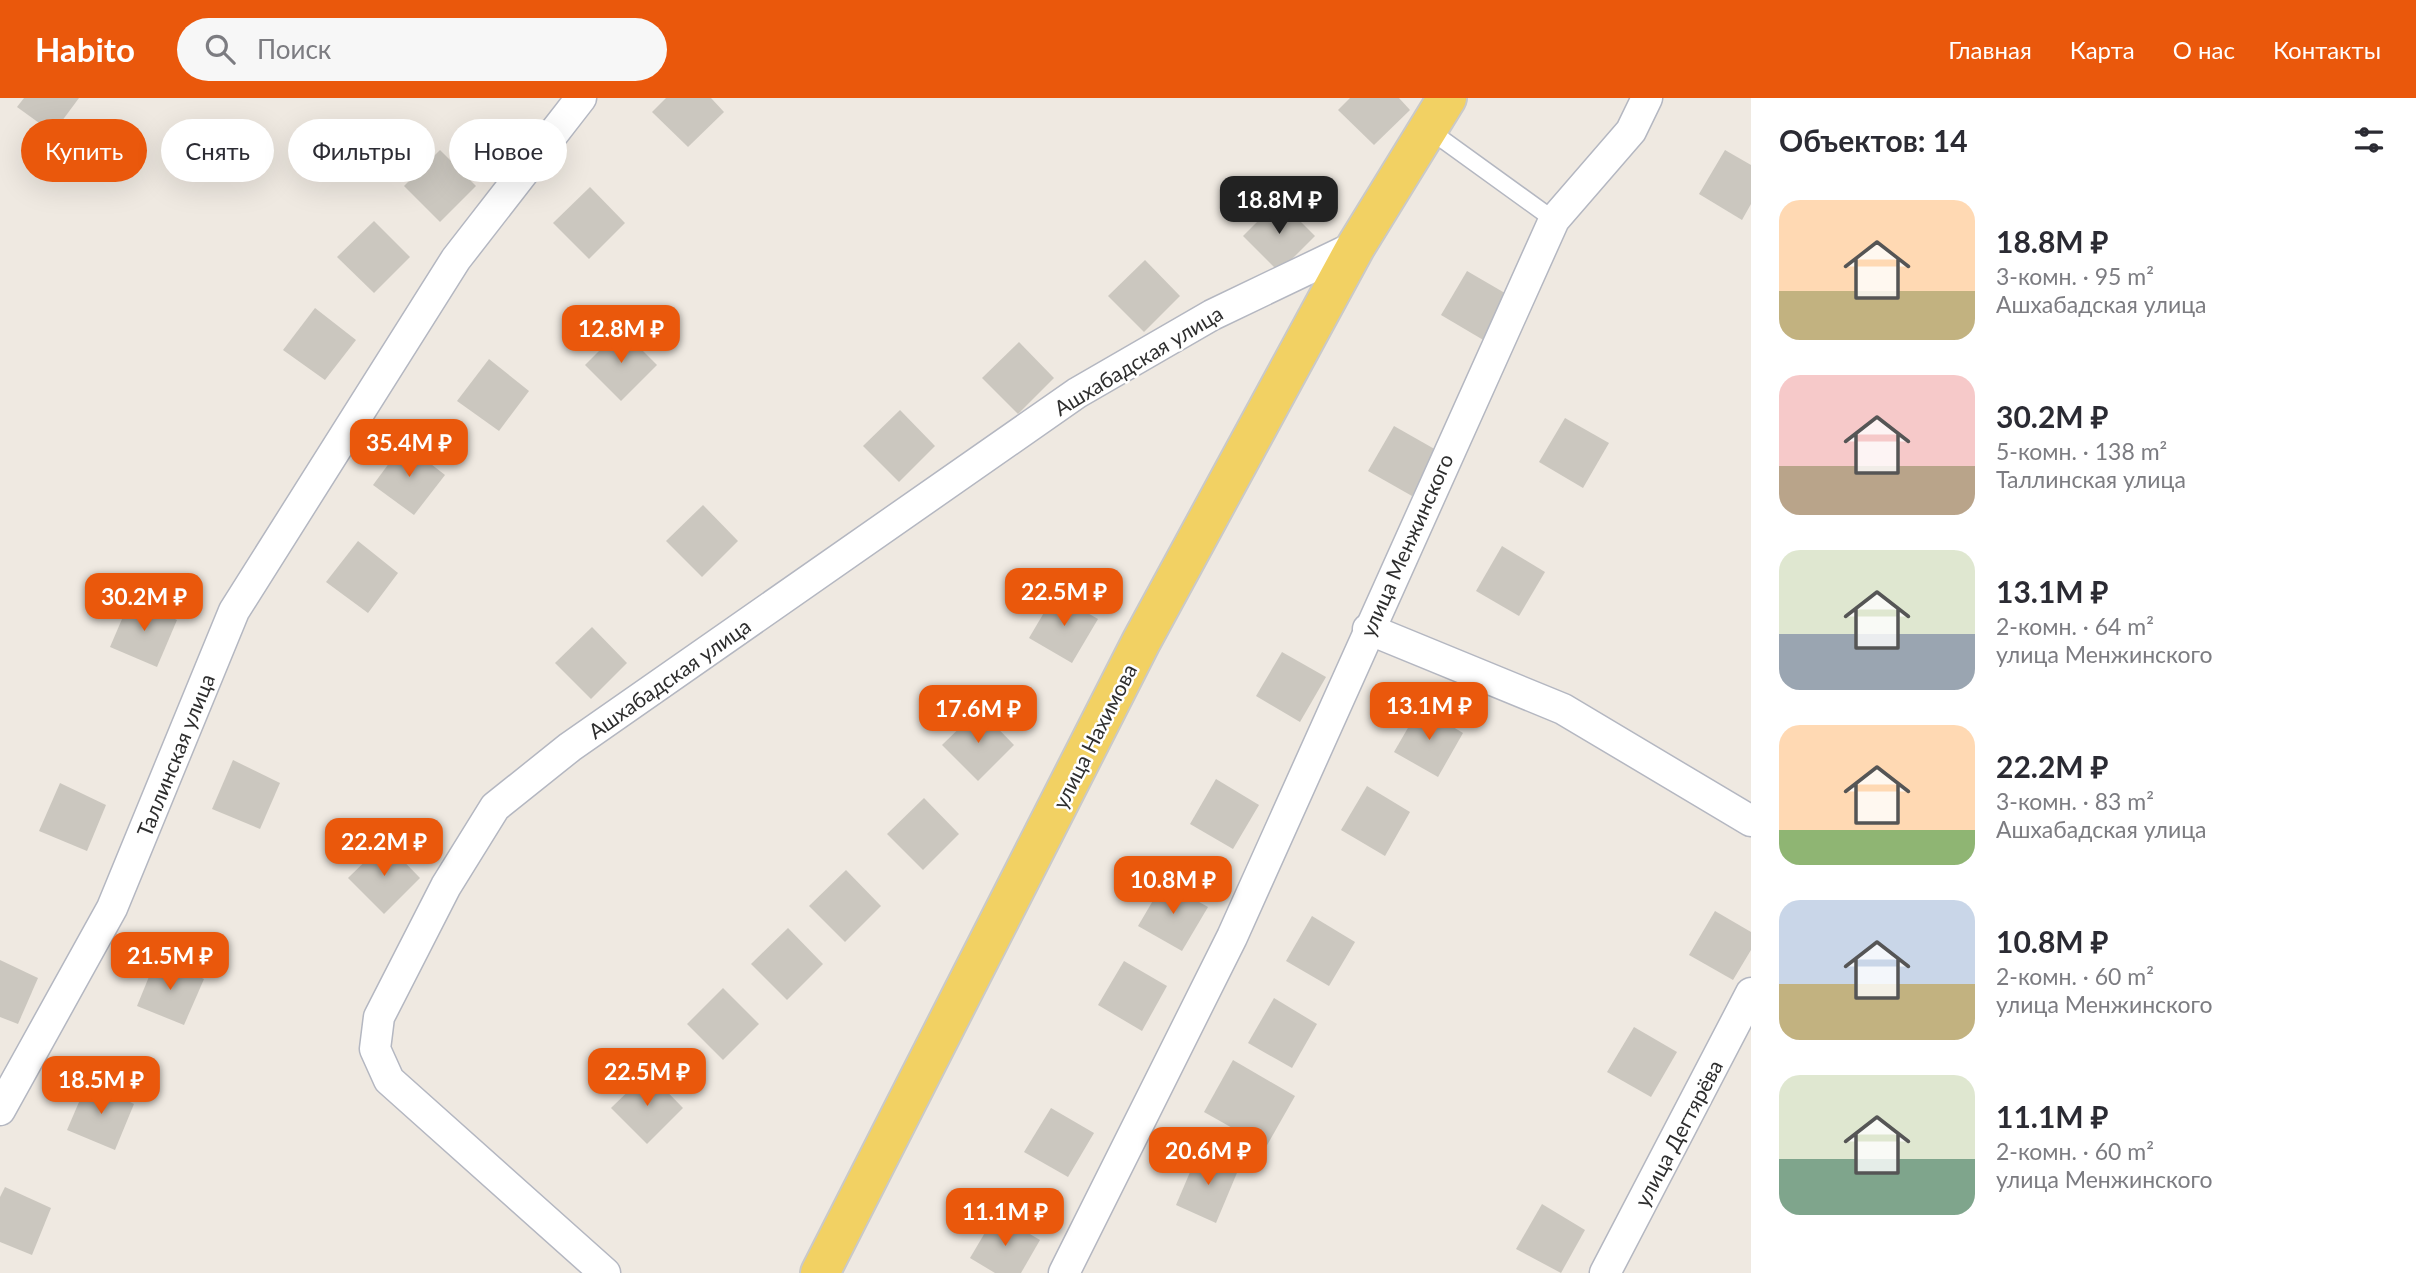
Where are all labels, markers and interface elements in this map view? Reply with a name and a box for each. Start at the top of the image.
search box [177,18,667,81]
text: Habito [35,29,135,69]
icon: search [201,30,239,68]
text: Поиск [257,33,331,65]
text: Главная [1948,35,2032,64]
text: Карта [2070,35,2135,64]
text: О нас [2173,35,2235,64]
text: Контакты [2273,35,2381,64]
chip: Купить [21,119,147,182]
chip: Снять [161,119,274,182]
chip: Фильтры [288,119,435,182]
chip: Новое [449,119,567,182]
icon: filters [2350,121,2388,159]
text: Объектов: 14 [1779,122,1968,158]
pin: 18.8M ₽ [1214,176,1344,236]
text: 18.8M ₽ [1236,185,1322,213]
text: 18.8M ₽ [1996,223,2108,259]
icon: home [1835,228,1919,312]
text: 3-комн. · 95 m² [1996,262,2154,290]
text: Ашхабадская улица [1996,290,2207,318]
street label: Ашхабадская улица [1049,300,1227,420]
pin: 12.8M ₽ [556,306,686,365]
text: 12.8M ₽ [578,314,664,342]
text: 30.2M ₽ [1996,398,2108,434]
icon: home [1835,403,1919,487]
pin: 35.4M ₽ [344,420,474,479]
text: 35.4M ₽ [366,428,452,456]
text: 5-комн. · 138 m² [1996,437,2167,465]
street label: улица Менжинского [1354,450,1458,640]
text: Таллинская улица [1996,465,2186,493]
pin: 22.5M ₽ [999,568,1129,628]
text: 13.1M ₽ [1996,573,2108,609]
pin: 30.2M ₽ [79,574,209,633]
text: 22.5M ₽ [1021,577,1107,605]
icon: home [1835,578,1919,662]
text: 30.2M ₽ [101,582,187,610]
text: 2-комн. · 64 m² [1996,612,2154,640]
street label: Ашхабадская улица [583,613,755,743]
text: улица Менжинского [1996,640,2213,668]
street label: улица Нахимова [1047,659,1141,813]
street label: Таллинская улица [131,670,219,840]
pin: 13.1M ₽ [1364,682,1494,742]
pin: 17.6M ₽ [913,686,1043,745]
text: 13.1M ₽ [1386,691,1472,719]
text: 17.6M ₽ [935,694,1021,722]
text: 22.2M ₽ [1996,748,2108,784]
icon: home [1835,753,1919,837]
text: 3-комн. · 83 m² [1996,787,2154,815]
text: Ашхабадская улица [1996,815,2207,843]
pin: 22.2M ₽ [319,818,449,878]
text: 22.2M ₽ [341,827,427,855]
pin: 10.8M ₽ [1108,856,1238,916]
text: 10.8M ₽ [1130,865,1216,893]
text: 10.8M ₽ [1996,923,2108,959]
icon: home [1835,928,1919,1012]
pin: 21.5M ₽ [105,932,235,992]
text: 21.5M ₽ [127,941,213,969]
text: 2-комн. · 60 m² [1996,962,2154,990]
text: улица Менжинского [1996,990,2213,1018]
pin: 22.5M ₽ [582,1048,712,1108]
street label: улица Дегтярёва [1629,1055,1727,1211]
pin: 18.5M ₽ [36,1056,166,1116]
text: 22.5M ₽ [604,1057,690,1085]
text: 18.5M ₽ [58,1065,144,1093]
text: 11.1M ₽ [1996,1098,2108,1134]
icon: home [1835,1103,1919,1187]
pin: 20.6M ₽ [1143,1128,1273,1187]
text: 20.6M ₽ [1165,1136,1251,1164]
text: 2-комн. · 60 m² [1996,1137,2154,1165]
text: улица Менжинского [1996,1165,2213,1193]
pin: 11.1M ₽ [940,1188,1070,1248]
text: 11.1M ₽ [962,1197,1048,1225]

